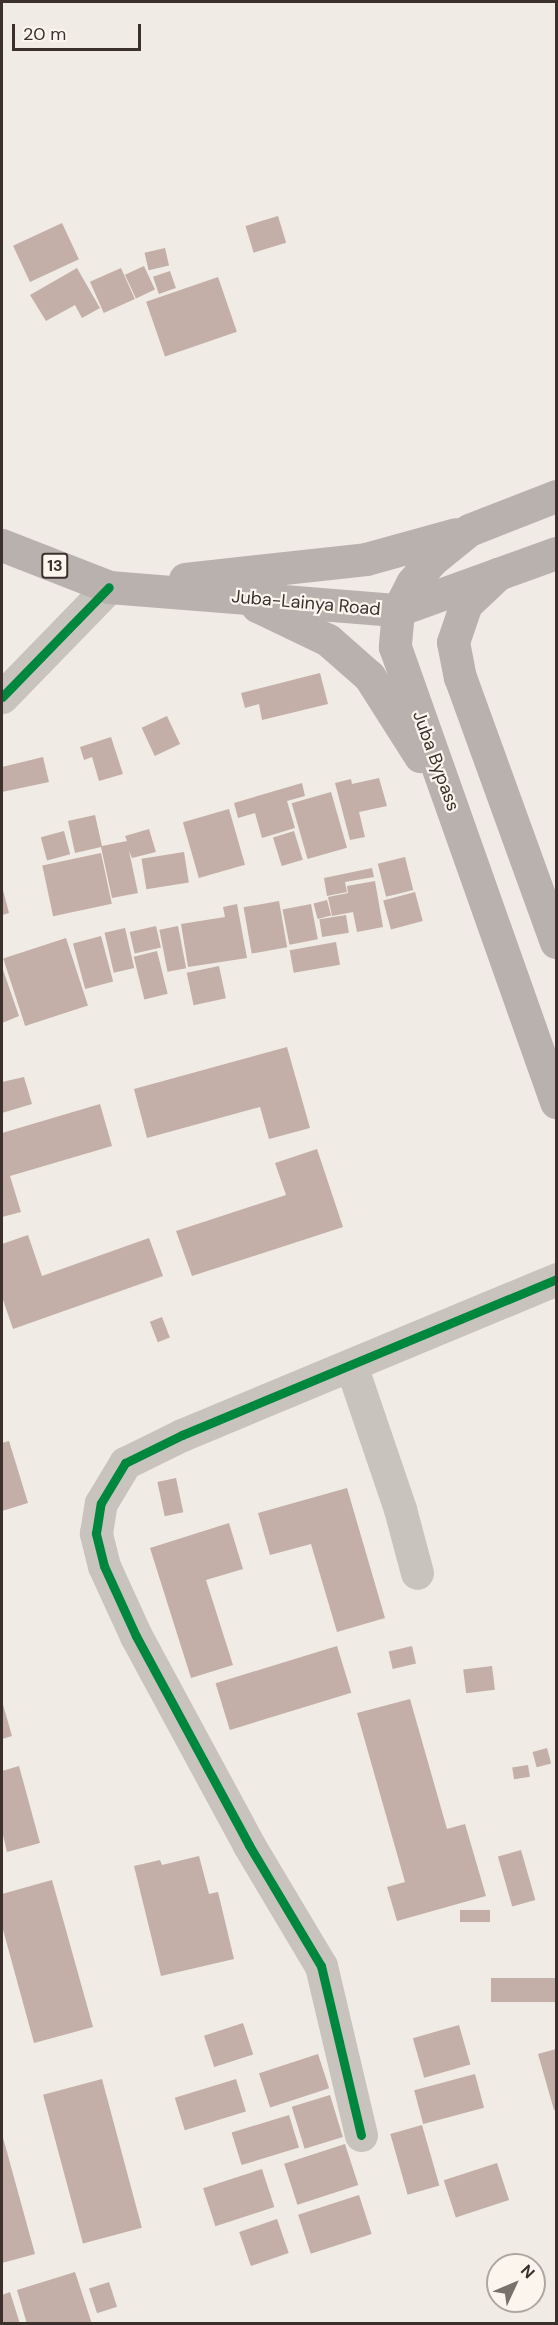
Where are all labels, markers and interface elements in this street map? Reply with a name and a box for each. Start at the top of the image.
scale bar [15,12,144,50]
text: 20 m [23,22,66,46]
road number: 13 [40,553,70,579]
street label: Juba-Lainya Road [230,586,382,620]
street label: Juba Bypass [408,708,464,814]
north arrow [486,2253,546,2313]
text: N [516,2260,539,2283]

